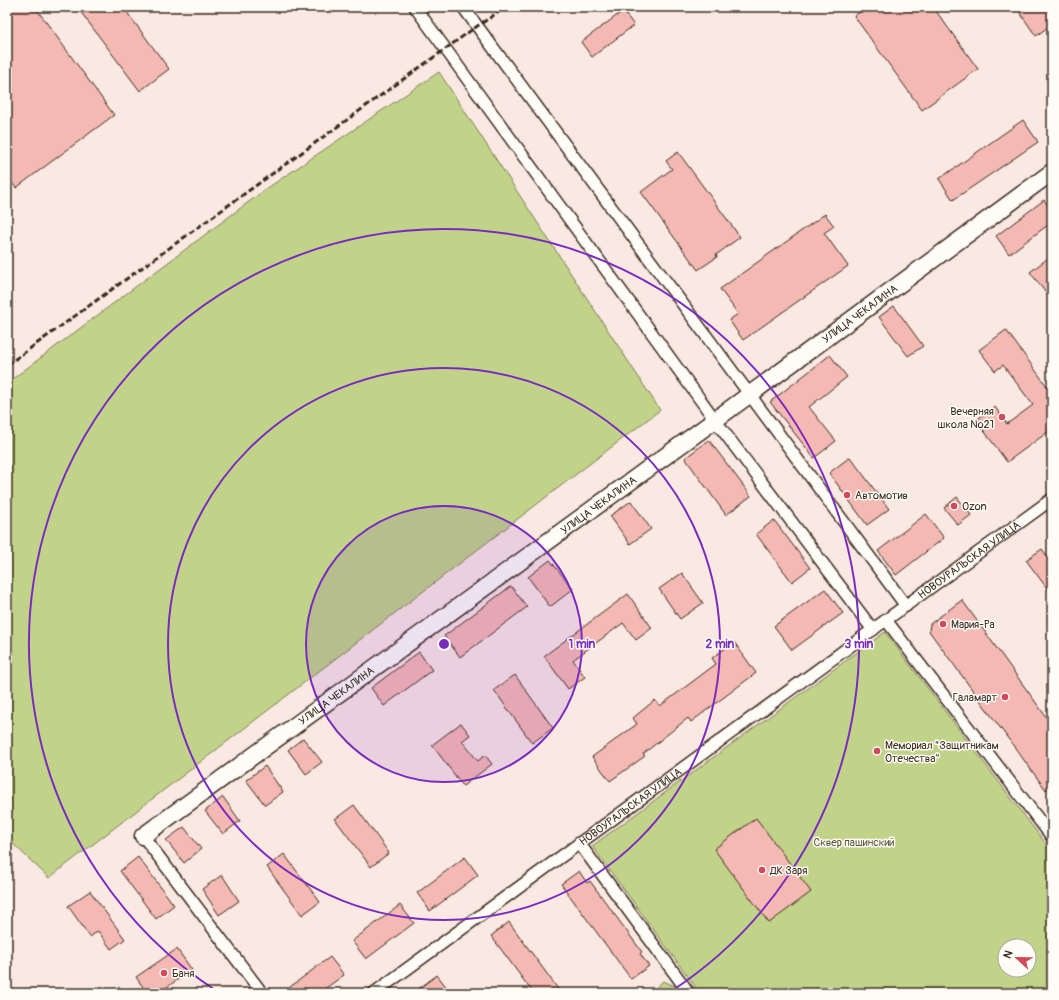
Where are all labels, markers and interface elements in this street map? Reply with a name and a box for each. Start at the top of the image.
street label: УЛИЦА ЧЕКАЛИНА [820,281,900,345]
place label: Вечерняя школа №21 [938,405,994,431]
marker: Вечерняя школа №21 [997,412,1007,422]
street label: УЛИЦА ЧЕКАЛИНА [558,473,639,537]
place label: Автомотив [855,489,908,502]
marker: Автомотив [842,490,852,500]
place label: Ozon [962,500,987,513]
marker: Ozon [949,501,959,511]
street label: НОВОУРАЛЬСКАЯ УЛИЦА [915,518,1023,601]
place label: Мария-Ра [951,618,995,631]
marker: Мария-Ра [938,619,948,629]
centre of rings [437,637,451,651]
text: 1 min [569,637,596,652]
text: 2 min [706,637,735,652]
text: 3 min [845,637,874,652]
street label: УЛИЦА ЧЕКАЛИНА [296,664,377,727]
place label: Галамарт [953,691,997,704]
marker: Галамарт [1000,692,1010,702]
place label: Мемориал "Защитникам Отечества" [885,739,999,765]
marker: Мемориал "Защитникам Отечества" [872,746,882,756]
street label: НОВОУРАЛЬСКАЯ УЛИЦА [576,765,684,848]
park label: Сквер пашинский [813,836,895,849]
place label: ДК Заря [769,864,807,877]
marker: ДК Заря [757,865,767,875]
north arrow [997,938,1037,978]
text: N [1001,948,1016,960]
place label: Баня [172,967,194,980]
marker: Баня [159,968,169,978]

